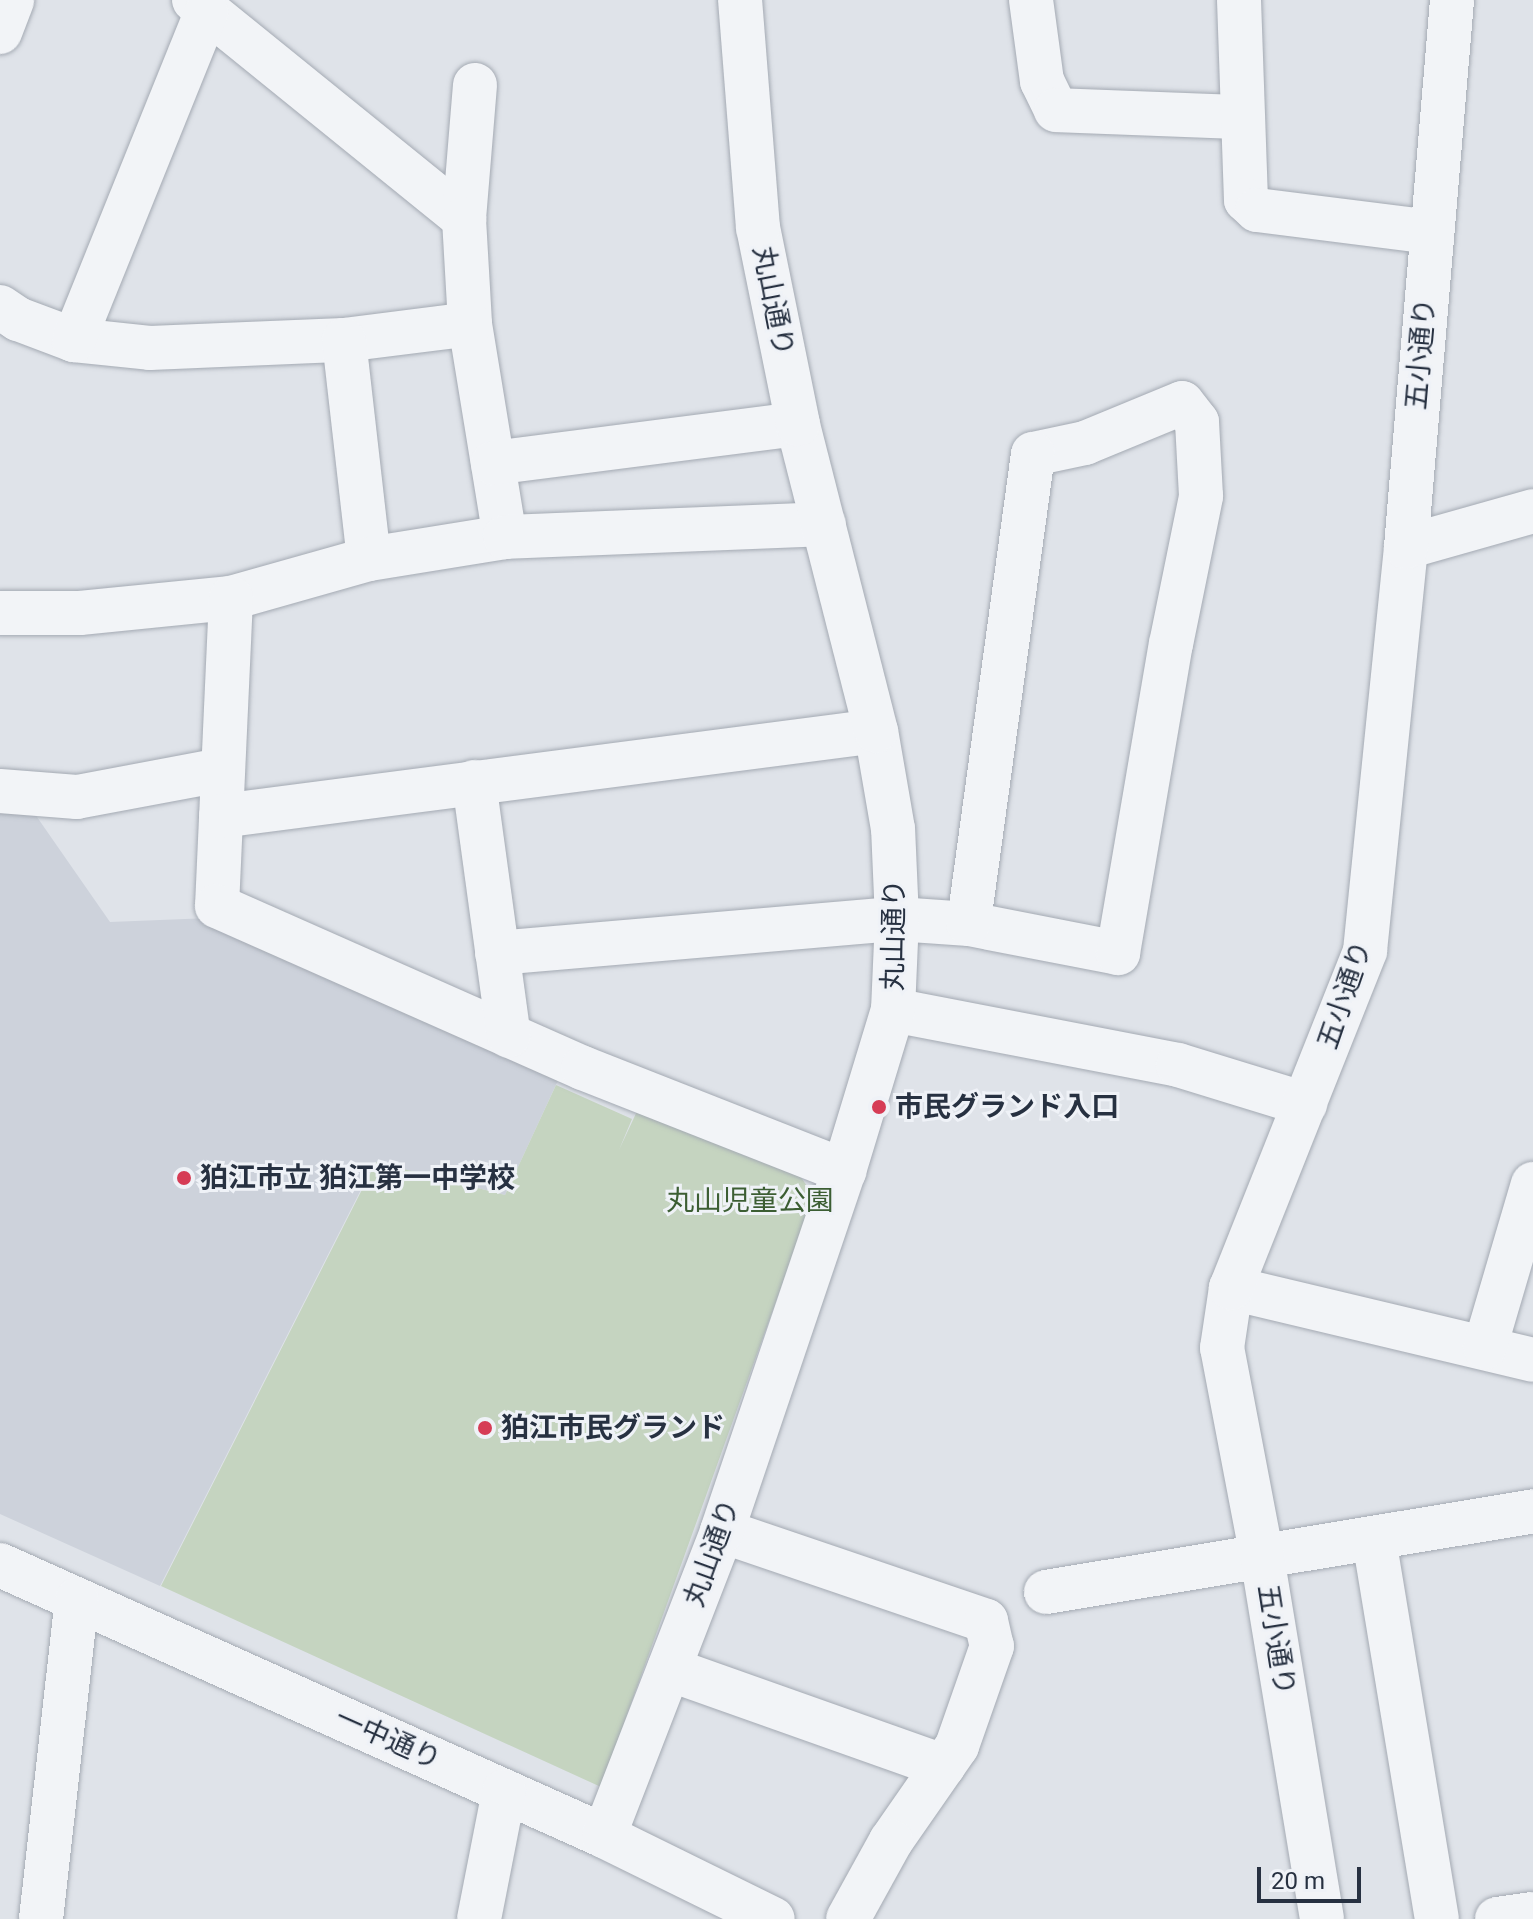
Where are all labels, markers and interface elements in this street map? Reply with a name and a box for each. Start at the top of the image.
street label: 丸山通り [746,243,800,359]
street label: 五小通り [1399,297,1443,411]
street label: 丸山通り [876,879,912,991]
street label: 五小通り [1311,937,1379,1053]
place label: 市民グランド入口 [895,1090,1119,1124]
marker: 市民グランド入口 [870,1098,888,1116]
place label: 狛江市立 狛江第一中学校 [200,1161,515,1195]
marker: 狛江市立 狛江第一中学校 [175,1169,193,1187]
park label: 丸山児童公園 [666,1184,834,1218]
place label: 狛江市民グランド [501,1411,725,1445]
marker: 狛江市民グランド [476,1419,494,1437]
street label: 丸山通り [677,1495,747,1611]
street label: 五小通り [1251,1582,1301,1698]
street label: 一中通り [330,1701,446,1777]
scale bar [1261,1851,1365,1901]
text: 20 m [1271,1867,1325,1895]

